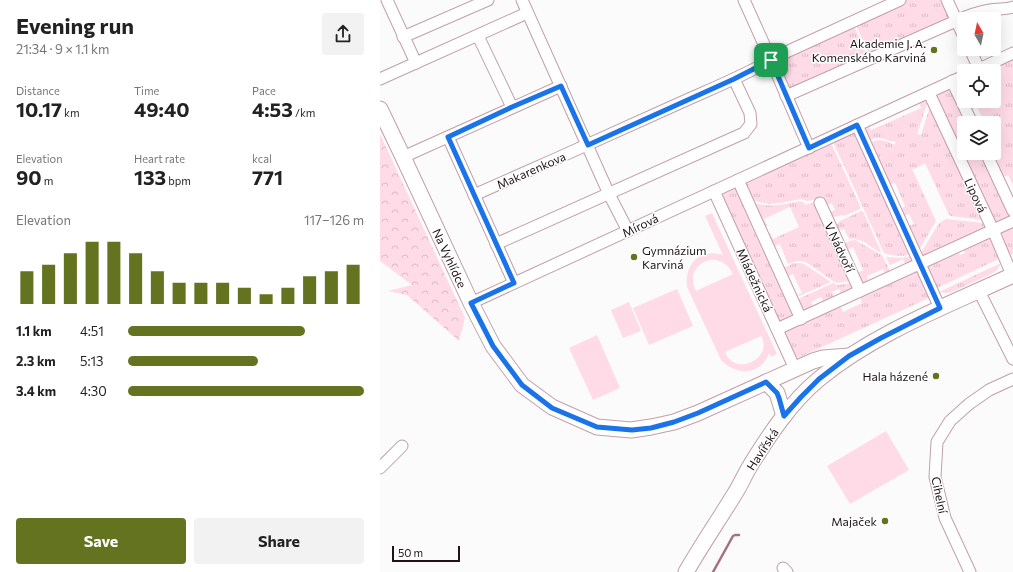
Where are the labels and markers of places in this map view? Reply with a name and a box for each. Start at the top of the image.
place label: Akademie J. A. Komenského Karviná [812,36,926,64]
pin [754,43,788,77]
marker: Akademie J. A. Komenského Karviná [929,45,939,55]
place label: Gymnázium Karviná [642,243,707,271]
marker: Gymnázium Karviná [629,252,639,262]
place label: Hala házené [863,369,928,383]
marker: Hala házené [931,371,941,381]
place label: Majaček [831,514,877,528]
marker: Majaček [880,516,890,526]

